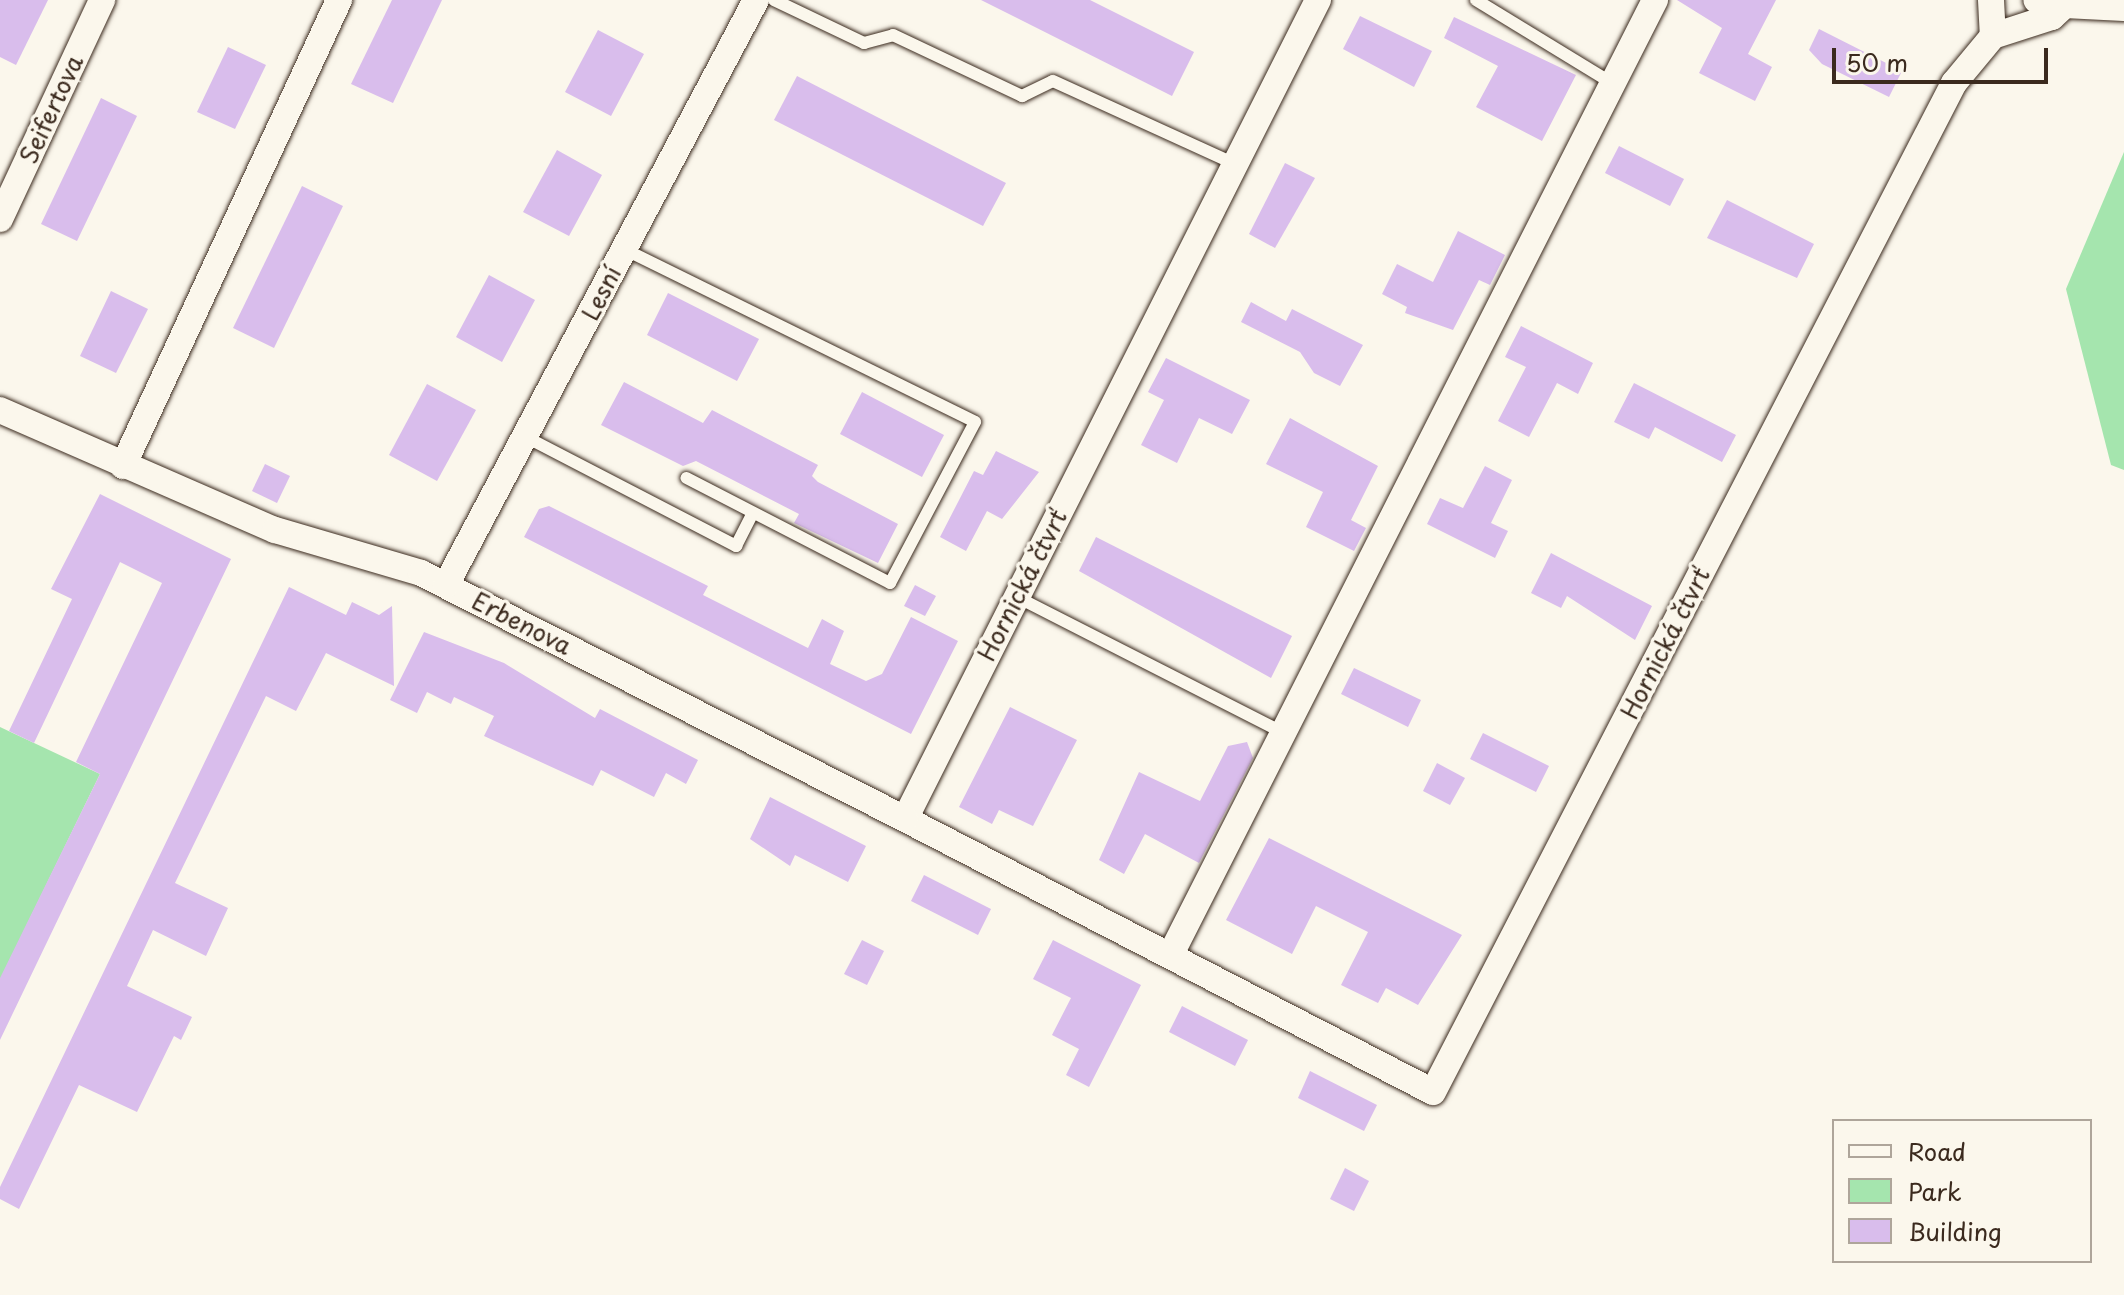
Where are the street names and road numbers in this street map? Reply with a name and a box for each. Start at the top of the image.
street label: Seifertova [13,50,89,168]
street label: Lesní [575,261,627,325]
street label: Hornická čtvrť [971,504,1073,666]
street label: Hornická čtvrť [1614,562,1716,724]
street label: Erbenova [467,586,577,660]

